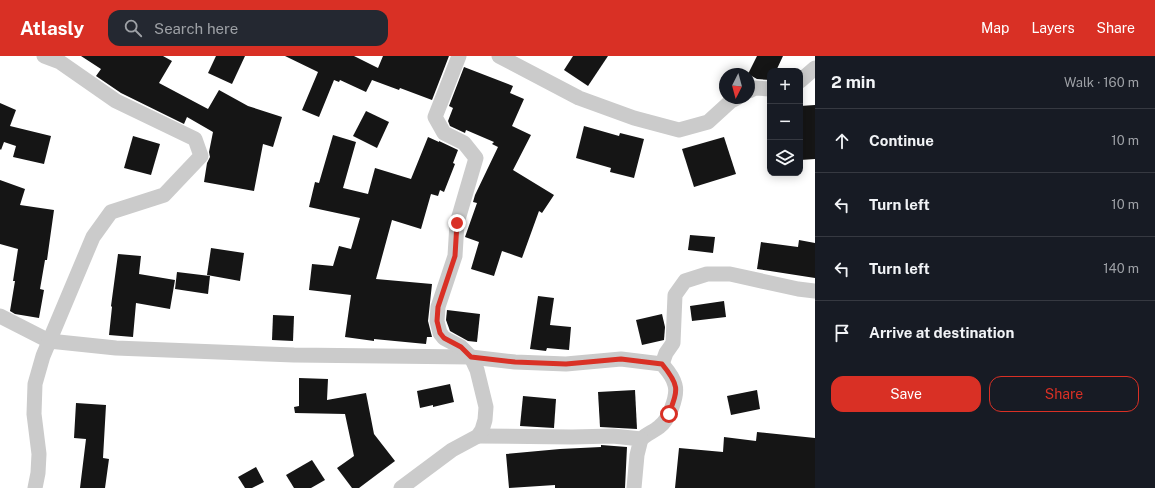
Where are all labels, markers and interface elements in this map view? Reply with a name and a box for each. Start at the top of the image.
search box [108,10,388,46]
text: Atlasly [20,17,84,39]
icon: search [122,17,144,39]
text: Search here [154,20,238,37]
text: Map [981,20,1009,36]
text: Layers [1031,20,1075,36]
text: Share [1097,20,1135,36]
north arrow [719,68,755,104]
map controls [767,68,803,176]
button: + [767,68,803,104]
text: 2 min [831,72,876,92]
text: Walk · 160 m [1064,75,1139,90]
button: − [767,104,803,140]
icon: ahead [831,130,853,152]
text: Continue [869,132,934,149]
text: 10 m [1111,133,1139,148]
button: layers [767,140,803,176]
icon: left [831,194,853,216]
text: Turn left [869,196,930,213]
text: 10 m [1111,197,1139,212]
route end [448,214,466,232]
icon: left [831,258,853,280]
text: Turn left [869,260,930,277]
text: 140 m [1103,261,1139,276]
icon: arrive [831,322,853,344]
text: Arrive at destination [869,324,1014,341]
button: Save [831,376,981,412]
button: Share [989,376,1139,412]
route start [660,405,678,423]

